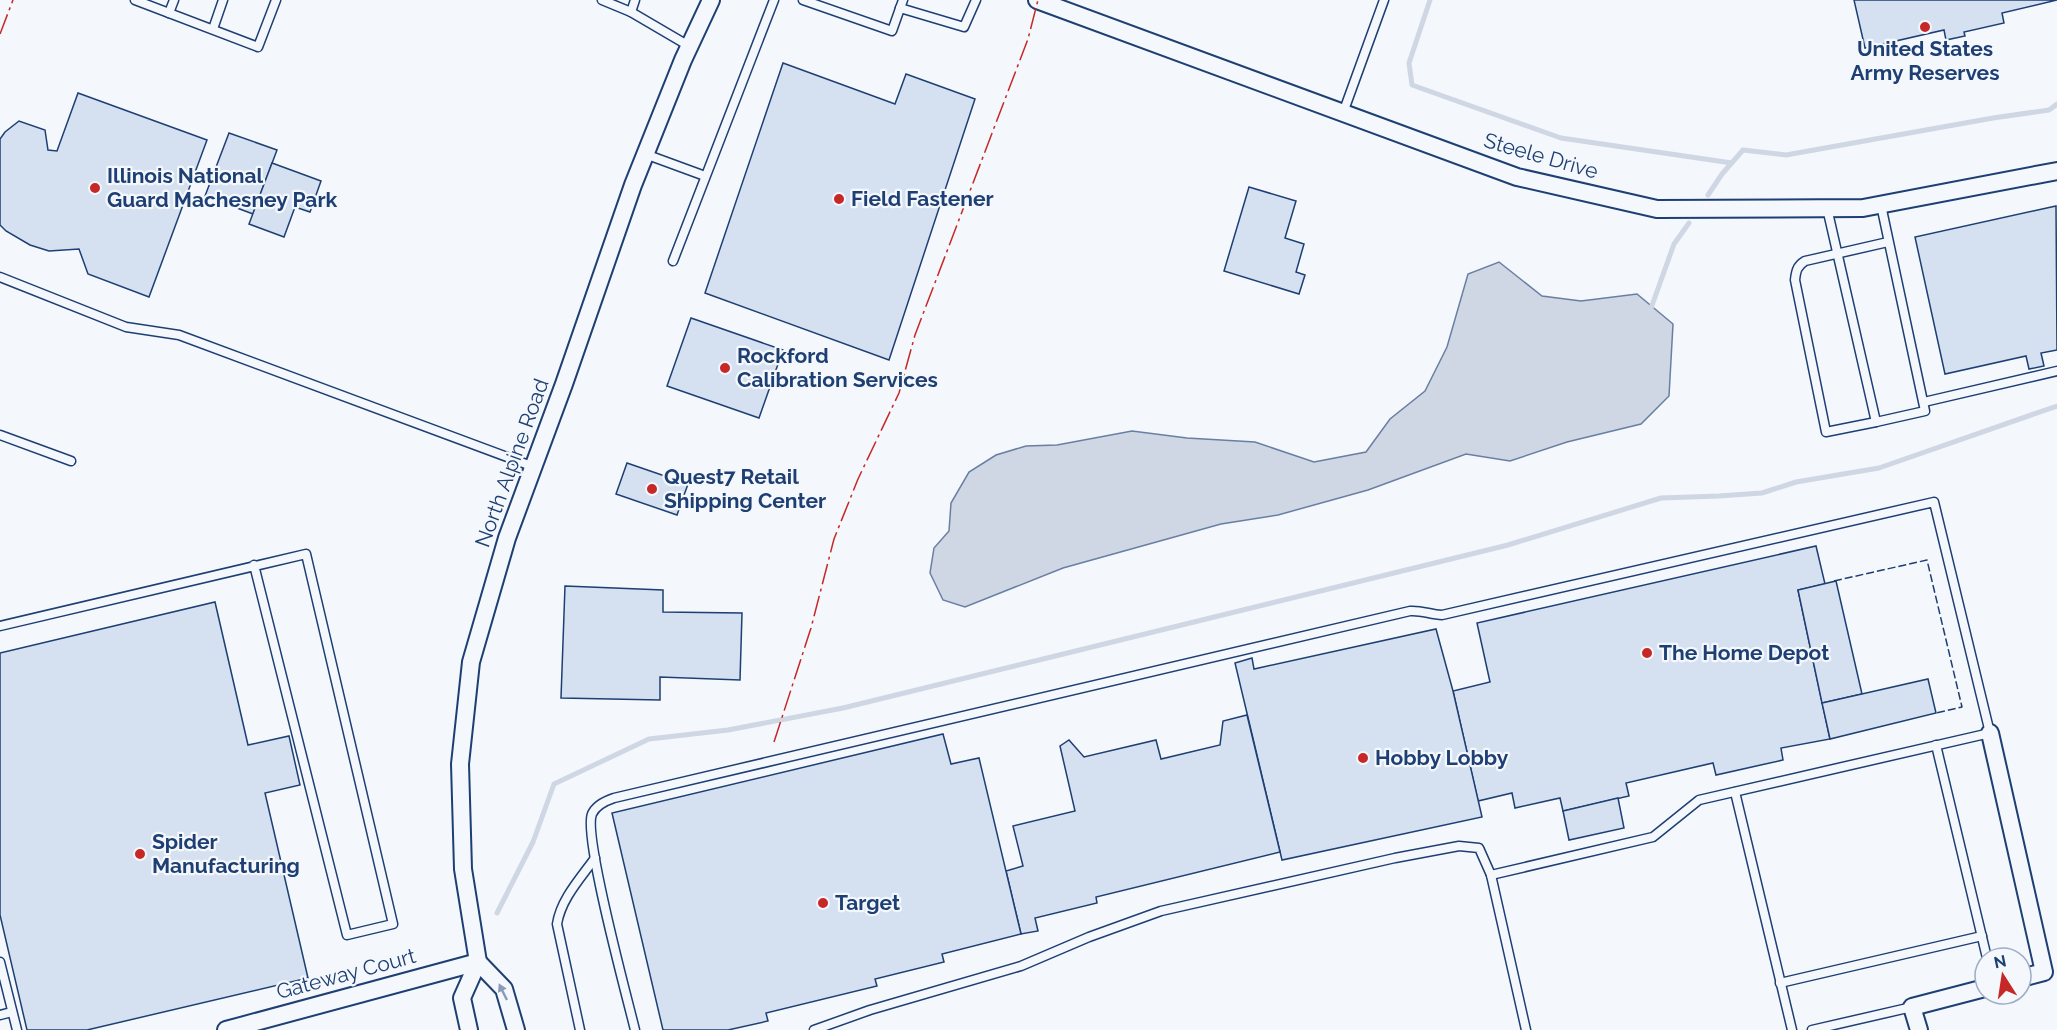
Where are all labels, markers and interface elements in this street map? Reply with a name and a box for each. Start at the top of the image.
marker: United States Army Reserves [1918,20,1932,34]
place label: United States Army Reserves [1850,36,2000,85]
street label: Steele Drive [1481,127,1601,184]
place label: Illinois National Guard Machesney Park [107,163,338,212]
marker: Illinois National Guard Machesney Park [88,181,102,195]
place label: Field Fastener [851,186,994,211]
marker: Field Fastener [832,192,846,206]
place label: Rockford Calibration Services [737,343,938,392]
marker: Rockford Calibration Services [718,361,732,375]
street label: North Alpine Road [469,375,554,551]
place label: Quest7 Retail Shipping Center [664,464,826,513]
marker: Quest7 Retail Shipping Center [645,482,659,496]
place label: The Home Depot [1659,640,1829,665]
marker: The Home Depot [1640,646,1654,660]
place label: Hobby Lobby [1375,745,1509,770]
marker: Hobby Lobby [1356,751,1370,765]
place label: Spider Manufacturing [152,829,300,878]
marker: Spider Manufacturing [133,847,147,861]
place label: Target [835,890,900,915]
marker: Target [816,896,830,910]
street label: Gateway Court [273,943,418,1004]
north arrow [1973,946,2033,1006]
text: N [1992,951,2008,972]
one-way arrow [499,983,509,1001]

